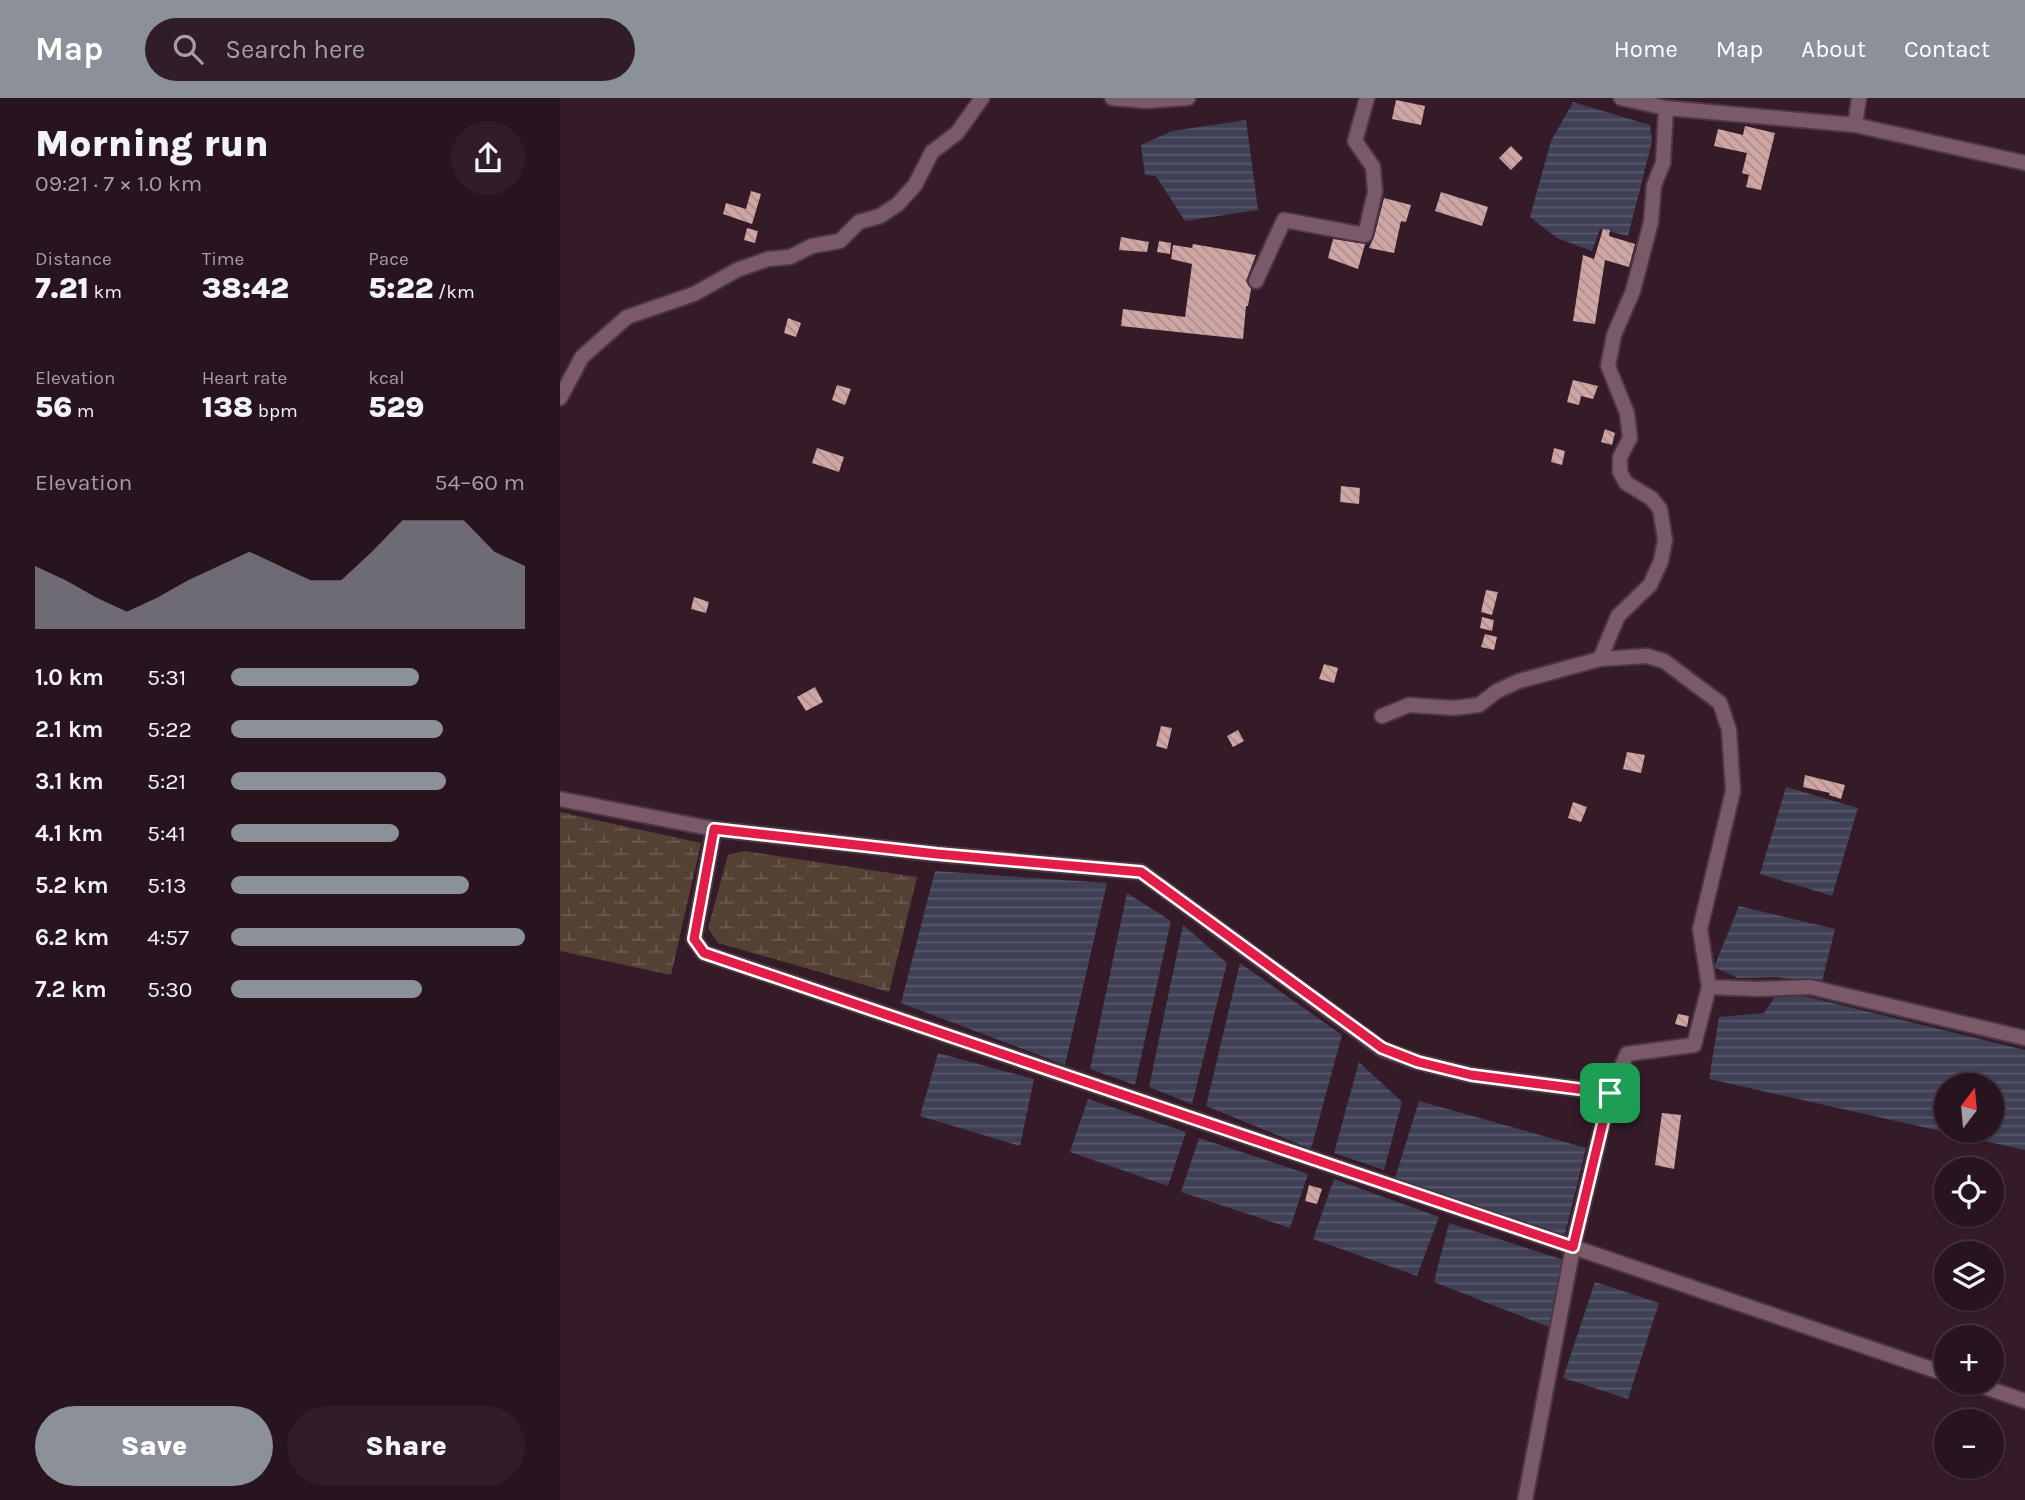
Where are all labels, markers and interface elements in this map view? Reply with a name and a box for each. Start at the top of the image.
search box [145,18,635,81]
text: Map [35,30,103,68]
icon: search [169,30,207,68]
text: Search here [225,34,365,65]
text: Home [1614,35,1678,63]
text: Map [1716,35,1763,63]
text: About [1801,35,1866,63]
text: Contact [1904,35,1990,63]
text: Morning run [35,121,269,166]
button: share [451,121,525,195]
text: 09:21 · 7 × 1.0 km [35,170,202,197]
text: Distance [35,248,112,270]
text: Time [202,248,244,270]
text: Pace [368,248,409,270]
text: 7.21 [35,270,89,306]
text: 38:42 [202,270,289,306]
text: 5:22 [368,270,434,306]
text: km [89,281,122,303]
text: /km [434,281,475,303]
text: Elevation [35,367,115,389]
text: Heart rate [202,367,287,389]
text: kcal [368,367,405,389]
text: 56 [35,389,72,425]
text: 138 [202,389,253,425]
text: 529 [368,389,425,425]
text: m [72,400,95,422]
text: bpm [253,400,298,422]
text: Elevation [35,469,132,496]
text: 54–60 m [435,469,525,496]
text: 1.0 km [35,664,104,691]
text: 5:31 [147,664,186,691]
text: 2.1 km [35,716,103,743]
text: 5:22 [147,716,192,743]
text: 3.1 km [35,768,104,795]
text: 5:21 [147,768,186,795]
text: 4.1 km [35,820,103,847]
text: 5:41 [147,820,186,847]
text: 5.2 km [35,872,109,899]
text: 5:13 [147,872,186,899]
text: 6.2 km [35,924,109,951]
text: 4:57 [147,924,189,951]
text: 7.2 km [35,976,107,1003]
text: 5:30 [147,976,193,1003]
pin [1580,1063,1640,1123]
north arrow [1934,1073,2004,1143]
map controls [1934,1073,2004,1479]
icon: arrive [1591,1074,1629,1112]
button: locate [1934,1157,2004,1227]
button: layers [1934,1241,2004,1311]
button: + [1934,1325,2004,1395]
button: Save [35,1406,273,1486]
button: Share [287,1406,525,1486]
button: − [1934,1409,2004,1479]

